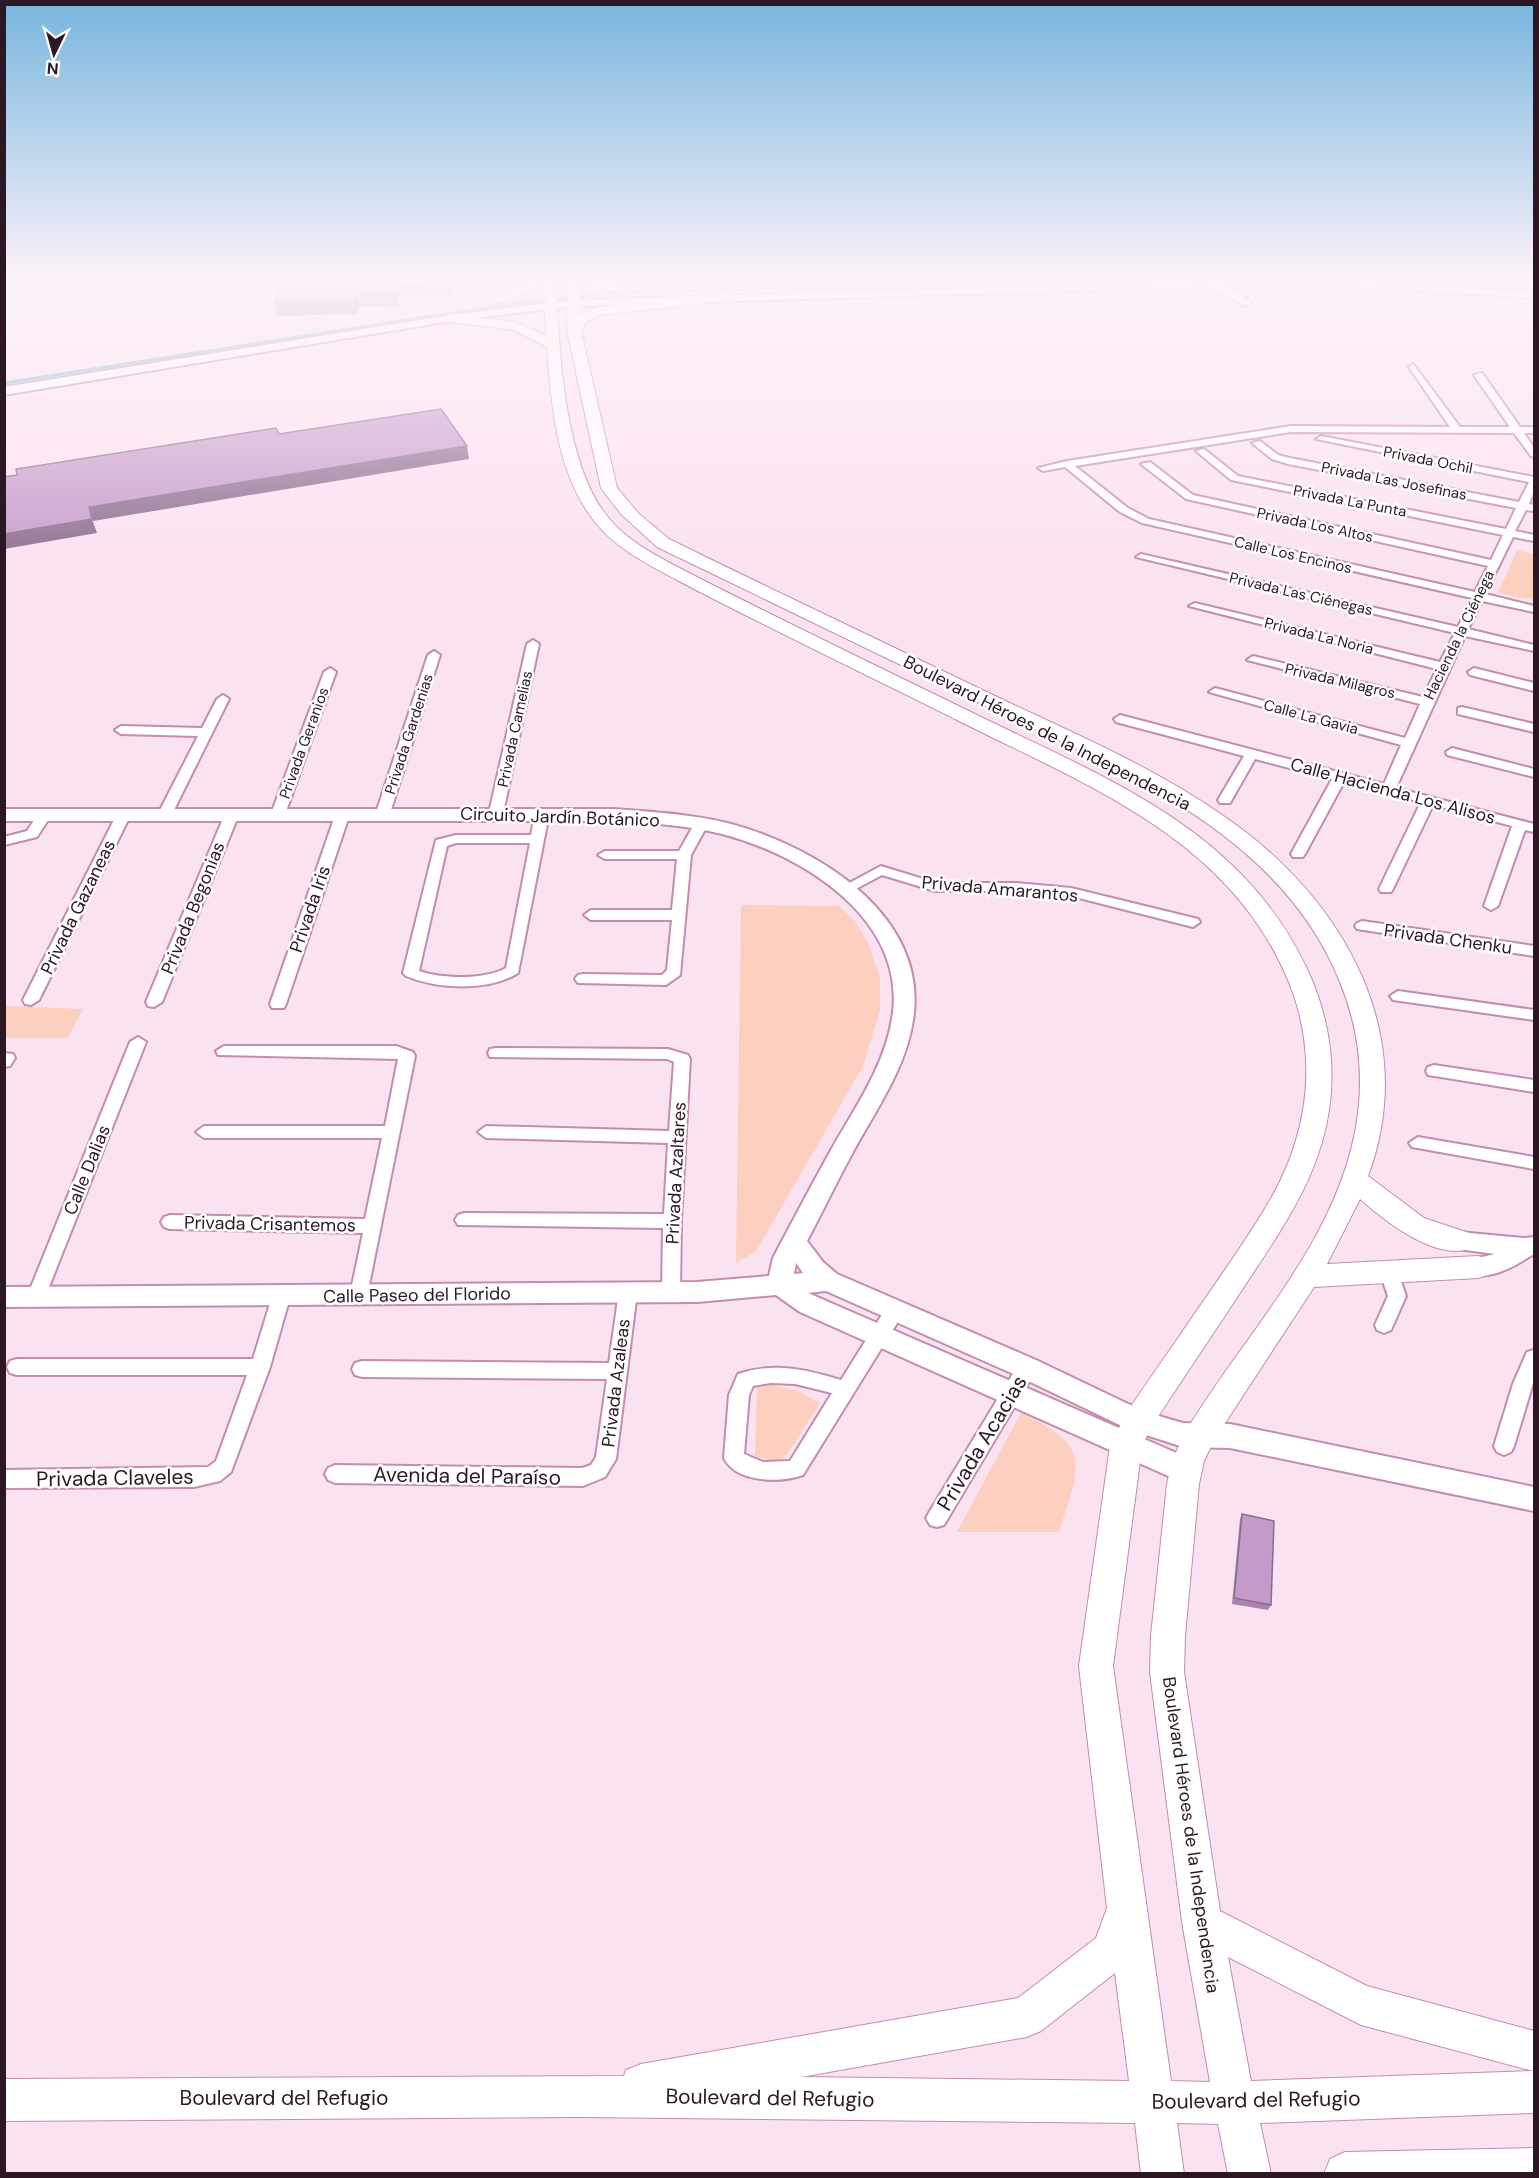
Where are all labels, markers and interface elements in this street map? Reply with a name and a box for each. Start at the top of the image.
north arrow [24,24,84,84]
text: N [46,57,59,79]
street label: Privada Ochil [1381,442,1475,478]
street label: Privada Las Josefinas [1320,457,1468,505]
street label: Privada La Punta [1292,480,1408,522]
street label: Privada Los Altos [1255,503,1375,547]
street label: Calle Los Encinos [1232,532,1354,578]
street label: Hacienda la Ciénega [1419,567,1499,703]
street label: Privada Las Ciénegas [1227,568,1375,620]
street label: Privada La Noria [1262,613,1376,659]
street label: Boulevard Héroes de la Independencia [899,650,1195,816]
street label: Privada Milagros [1283,659,1397,703]
street label: Privada Camelias [493,669,537,789]
street label: Privada Gardenias [380,671,438,797]
street label: Privada Geranios [275,684,333,802]
street label: Calle La Gavia [1262,695,1360,739]
street label: Calle Hacienda Los Alisos [1288,752,1498,830]
street label: Circuito Jardín Botánico [460,802,660,832]
street label: Privada Gazaneas [35,836,121,978]
street label: Privada Begonias [155,838,231,978]
street label: Privada Iris [284,862,336,956]
street label: Privada Amarantos [921,870,1079,908]
street label: Privada Chenku [1382,918,1514,960]
street label: Privada Azaltares [660,1101,692,1245]
street label: Calle Dalias [58,1121,116,1219]
street label: Privada Crisantemos [184,1211,356,1237]
street label: Calle Paseo del Florido [323,1281,511,1309]
street label: Privada Azaleas [596,1317,636,1449]
street label: Privada Acacias [931,1370,1033,1516]
street label: Avenida del Paraíso [373,1460,561,1492]
street label: Privada Claveles [36,1463,194,1493]
street label: Boulevard Héroes de la Independencia [1157,1675,1225,1995]
street label: Boulevard del Refugio [665,2082,875,2114]
street label: Boulevard del Refugio [180,2084,388,2112]
street label: Boulevard del Refugio [1151,2084,1361,2116]

